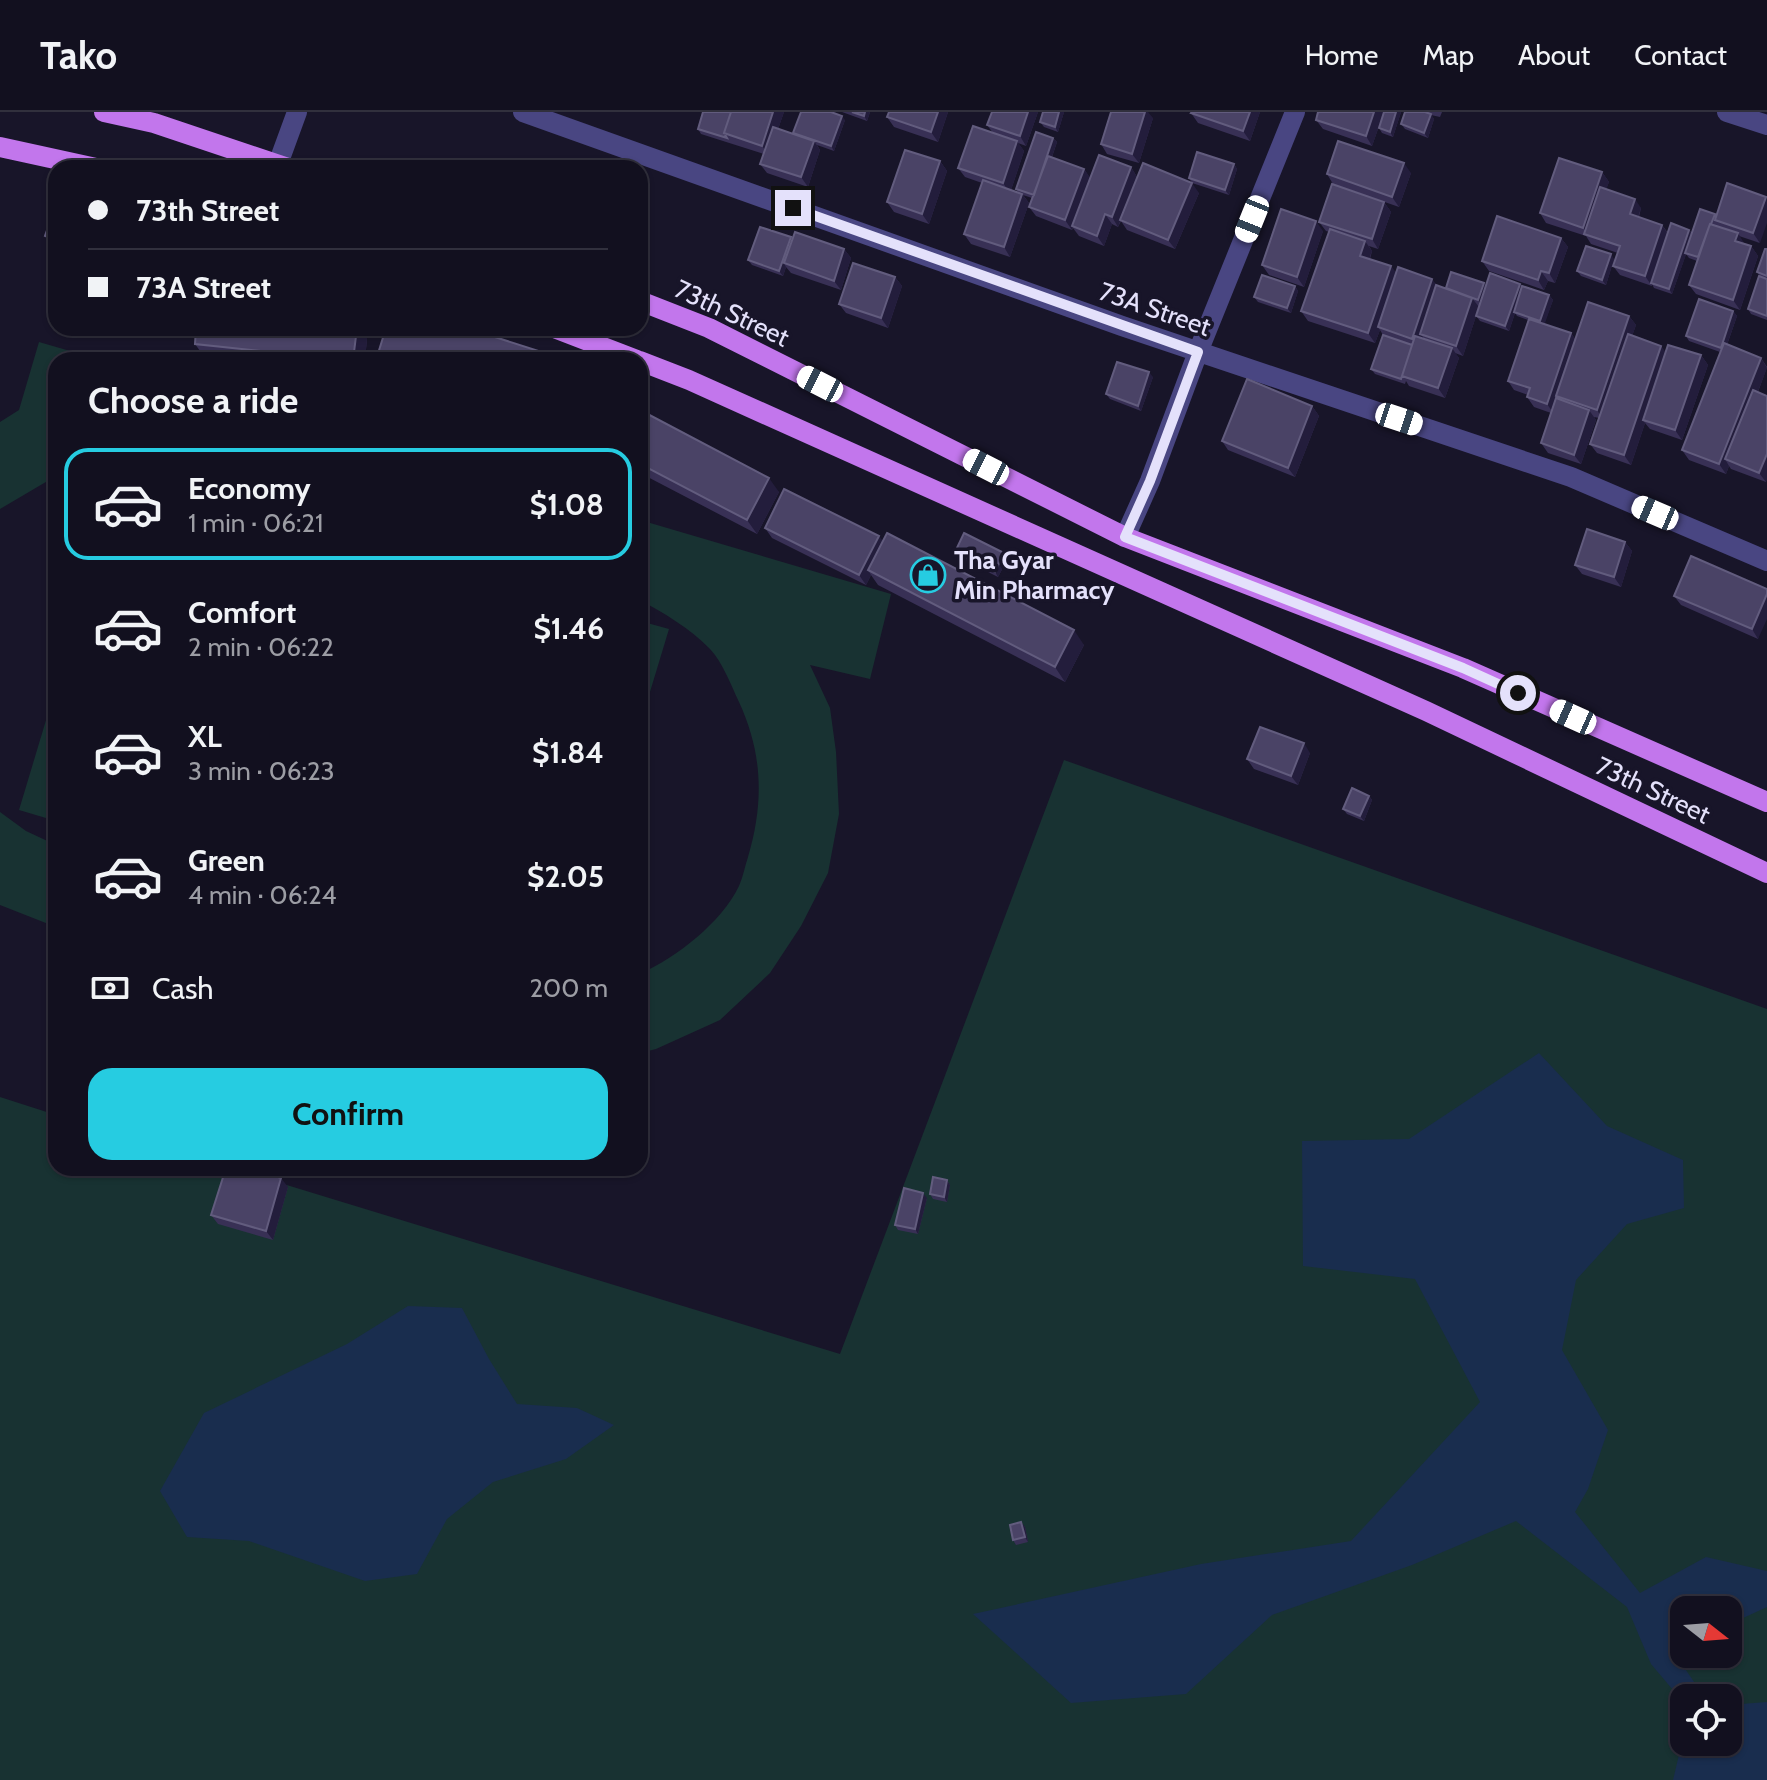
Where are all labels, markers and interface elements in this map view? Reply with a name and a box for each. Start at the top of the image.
text: Tako [40,32,117,79]
text: Home [1305,38,1378,72]
text: Map [1422,38,1474,72]
text: About [1518,38,1590,72]
text: Contact [1634,38,1727,72]
route end [775,190,811,226]
text: 73th Street [136,192,279,229]
car [1232,192,1272,246]
text: 73A Street [136,269,271,306]
street label: 73th Street [670,273,795,354]
street label: 73A Street [1095,275,1215,343]
car [793,362,847,406]
text: Choose a ride [88,378,298,422]
car [1372,400,1426,438]
car [959,445,1013,489]
icon: car [92,468,164,540]
text: Economy [188,470,311,507]
text: $1.08 [530,486,604,523]
car [1628,493,1682,533]
text: 1 min · 06:21 [188,507,324,539]
place label: Tha Gyar Min Pharmacy [954,544,1114,606]
shop icon: Tha Gyar Min Pharmacy [909,556,947,594]
icon: car [92,592,164,664]
text: Comfort [188,594,296,631]
text: $1.46 [533,610,604,647]
text: 2 min · 06:22 [188,631,334,663]
route start [1500,675,1536,711]
car [1546,696,1600,738]
icon: car [92,716,164,788]
text: XL [188,718,222,755]
text: $1.84 [532,734,604,771]
street label: 73th Street [1591,750,1716,831]
text: 3 min · 06:23 [188,755,335,787]
icon: car [92,840,164,912]
text: Green [188,842,265,879]
text: $2.05 [527,858,604,895]
text: 4 min · 06:24 [188,879,337,911]
icon: cash [88,966,132,1010]
text: Cash [152,970,214,1007]
text: 200 m [529,972,608,1004]
button: Confirm [88,1068,608,1160]
north arrow [1670,1596,1742,1668]
map controls [1670,1596,1742,1756]
button: locate [1670,1684,1742,1756]

